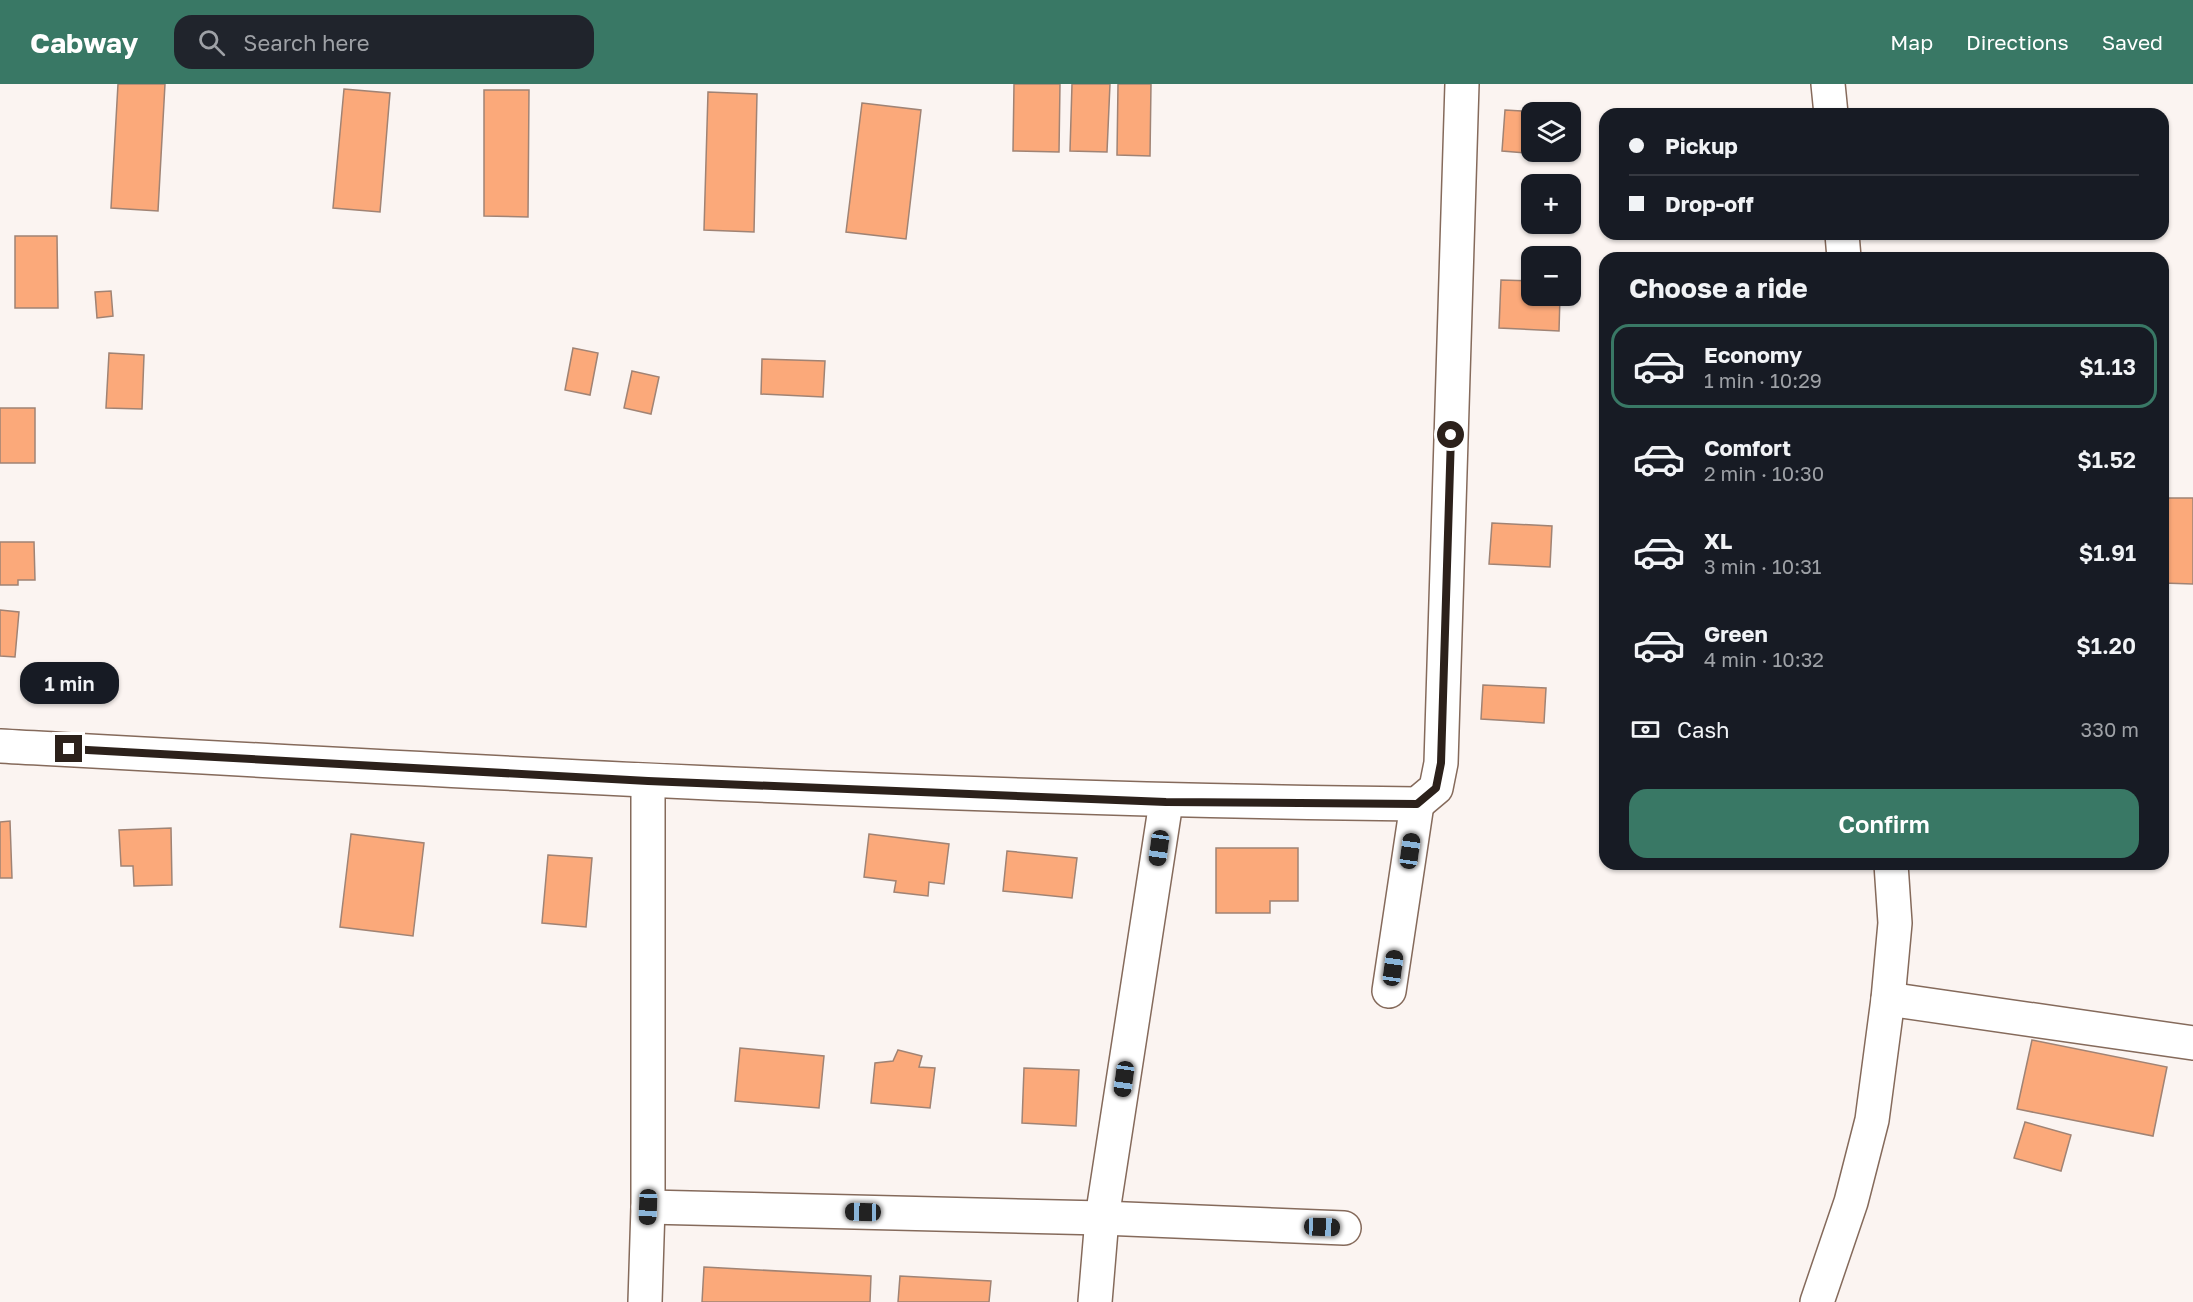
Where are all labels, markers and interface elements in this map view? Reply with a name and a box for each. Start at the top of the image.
search box [174,15,594,69]
text: Cabway [30,26,138,59]
icon: search [195,26,228,59]
text: Search here [243,29,369,56]
text: Map [1890,29,1933,55]
text: Directions [1966,29,2069,55]
text: Saved [2102,29,2163,55]
map controls [1521,102,1581,306]
button: layers [1521,102,1581,162]
text: Pickup [1665,132,1738,159]
button: + [1521,174,1581,234]
text: Drop-off [1665,190,1754,217]
button: − [1521,246,1581,306]
text: Choose a ride [1629,272,1808,304]
icon: car [1632,339,1686,393]
text: Economy [1704,341,1802,368]
text: $1.13 [2079,353,2136,380]
text: 1 min · 10:29 [1704,368,1822,392]
route start [1437,421,1464,448]
icon: car [1632,432,1686,486]
text: Comfort [1704,434,1791,461]
text: $1.52 [2077,446,2136,473]
text: 2 min · 10:30 [1704,461,1824,485]
icon: car [1632,525,1686,579]
text: XL [1704,527,1732,554]
text: $1.91 [2079,539,2136,566]
text: 3 min · 10:31 [1704,554,1822,578]
icon: car [1632,618,1686,672]
text: Green [1704,620,1768,647]
text: $1.20 [2076,632,2136,659]
text: 4 min · 10:32 [1704,647,1824,671]
callout: 1 min [20,662,118,704]
text: 1 min [44,671,95,695]
icon: cash [1629,713,1662,746]
text: Cash [1677,716,1730,743]
text: 330 m [2081,717,2139,741]
route end [55,735,82,762]
button: Confirm [1629,789,2139,858]
car [1148,829,1170,867]
car [1399,832,1421,870]
car [1382,949,1404,987]
car [1113,1060,1135,1098]
car [638,1189,658,1225]
car [845,1203,881,1221]
car [1304,1217,1340,1237]

